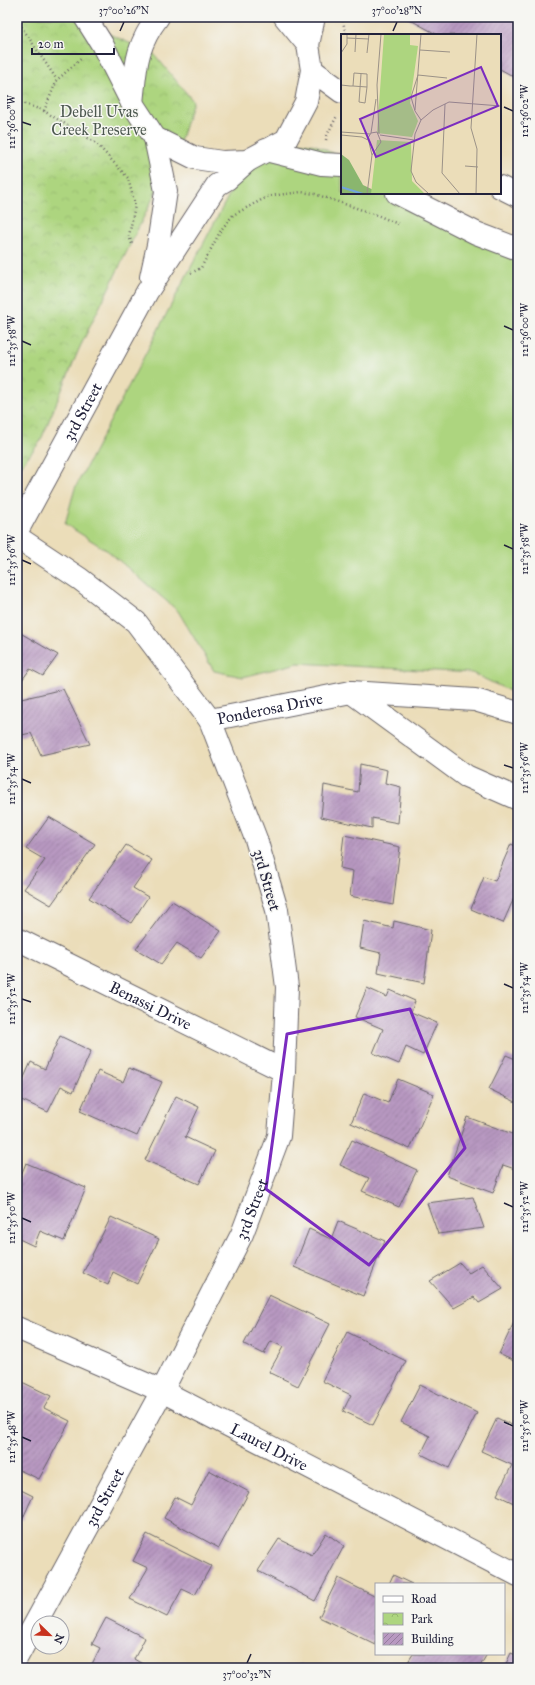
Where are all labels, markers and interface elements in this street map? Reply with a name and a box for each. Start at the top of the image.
text: 37°00'26"N [99,5,150,17]
text: 37°00'28"N [372,5,423,17]
scale bar [32,30,114,56]
inset map [341,34,501,194]
text: 20 m [38,37,64,51]
text: 121°36'02"W [519,84,531,137]
text: 121°36'00"W [6,95,18,149]
park label: Debell Uvas Creek Preserve [51,102,147,139]
text: 121°36'00"W [519,303,531,357]
text: 121°35'58"W [6,315,18,367]
street label: 3rd Street [58,379,106,444]
text: 121°35'58"W [519,523,531,575]
text: 121°35'56"W [6,534,18,586]
street label: Ponderosa Drive [215,688,325,728]
text: 121°35'56"W [519,742,531,794]
text: 121°35'54"W [6,753,18,805]
street label: 3rd Street [249,847,285,913]
text: 121°35'54"W [519,962,531,1014]
text: 121°35'52"W [6,973,18,1025]
street label: Benassi Drive [106,977,195,1033]
street label: 3rd Street [231,1175,272,1243]
text: 121°35'52"W [519,1181,531,1233]
text: 121°35'50"W [6,1191,18,1244]
text: 121°35'50"W [519,1399,531,1452]
text: 121°35'48"W [6,1410,18,1463]
street label: Laurel Drive [228,1419,312,1474]
street label: 3rd Street [81,1464,128,1530]
legend [375,1583,505,1655]
text: Road [411,1592,437,1606]
text: Park [411,1612,433,1626]
north arrow [30,1615,70,1655]
text: N [51,1632,67,1646]
text: Building [411,1632,454,1647]
text: 37°00'32"N [222,1669,272,1681]

